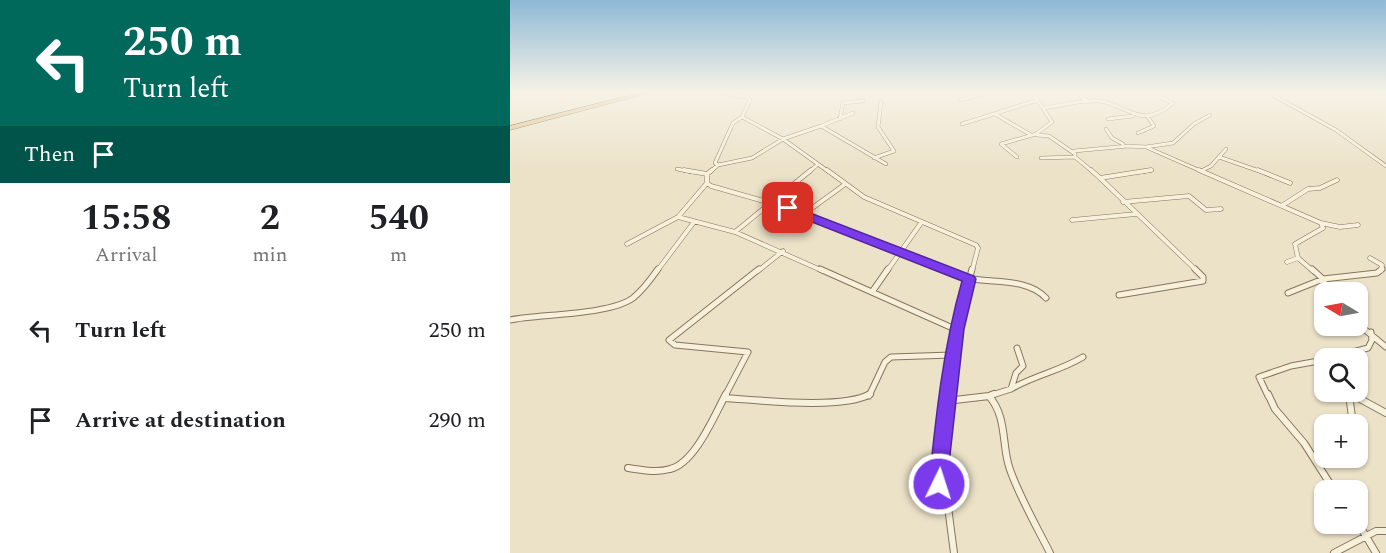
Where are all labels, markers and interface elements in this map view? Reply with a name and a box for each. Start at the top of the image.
text: 250 m [123,11,242,74]
icon: left [24,24,102,102]
text: Turn left [123,68,229,110]
text: Then [24,138,75,171]
icon: arrive [87,138,120,171]
pin [762,182,813,233]
text: 15:58 [81,191,171,246]
text: 2 [260,191,280,246]
text: 540 [368,191,429,246]
icon: arrive [771,191,804,224]
text: Arrival [95,240,157,270]
text: min [252,240,287,270]
text: m [390,240,407,270]
north arrow [1314,282,1368,336]
map controls [1314,282,1368,534]
icon: left [24,314,57,347]
text: Turn left [75,314,167,347]
text: 250 m [429,314,486,347]
button: search [1314,348,1368,402]
icon: arrive [24,404,57,437]
text: Arrive at destination [75,404,286,437]
text: 290 m [429,404,486,437]
button: + [1314,414,1368,468]
position arrow [907,452,971,516]
button: − [1314,480,1368,534]

